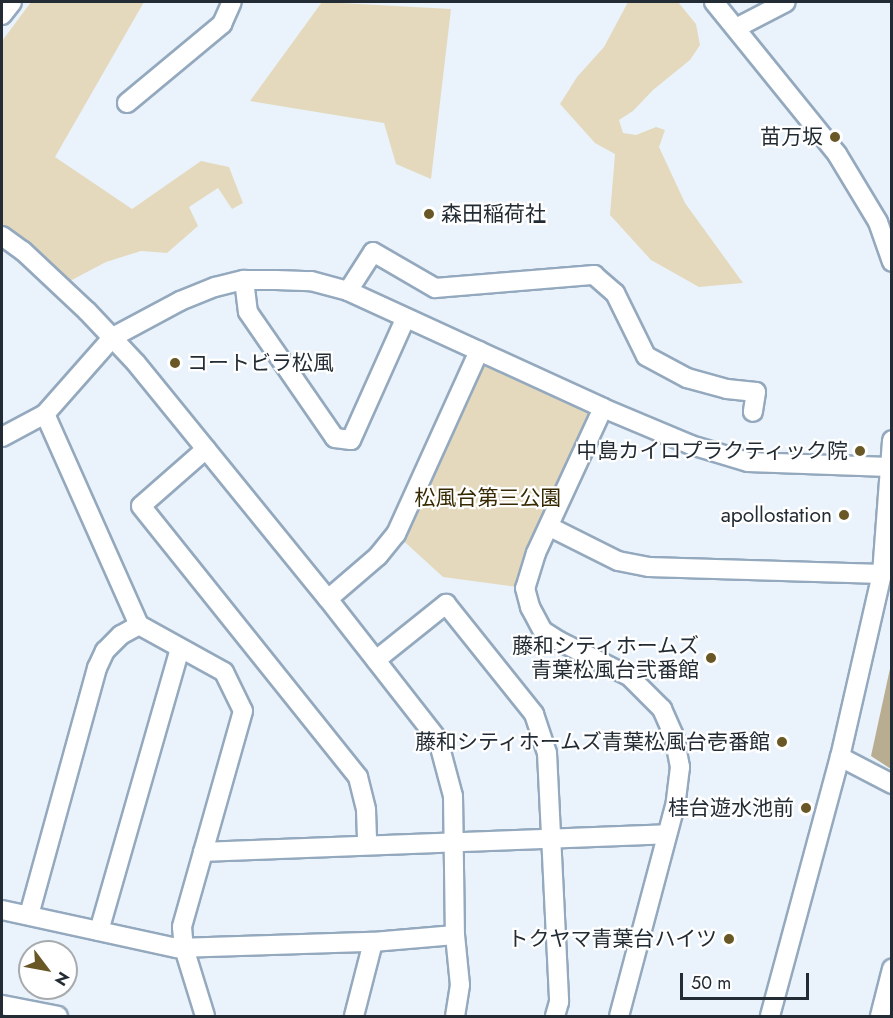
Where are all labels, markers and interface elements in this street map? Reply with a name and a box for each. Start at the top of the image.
place label: 苗万坂 [760,124,823,150]
marker: 苗万坂 [828,130,842,144]
place label: 森田稲荷社 [441,201,546,227]
marker: 森田稲荷社 [422,207,436,221]
place label: コートビラ松風 [187,350,334,376]
marker: コートビラ松風 [168,356,182,370]
place label: 中島カイロプラクティック院 [575,438,848,464]
marker: 中島カイロプラクティック院 [853,444,867,458]
park label: 松風台第三公園 [415,485,561,511]
place label: apollostation [721,502,832,528]
marker: apollostation [837,508,851,522]
place label: 藤和シティホームズ 青葉松風台弐番館 [510,633,699,683]
marker: 藤和シティホームズ 青葉松風台弐番館 [704,651,718,665]
place label: 藤和シティホームズ青葉松風台壱番館 [413,729,770,755]
marker: 藤和シティホームズ青葉松風台壱番館 [775,735,789,749]
place label: 桂台遊水池前 [668,795,794,821]
marker: 桂台遊水池前 [799,801,813,815]
place label: トクヤマ青葉台ハイツ [507,926,717,952]
marker: トクヤマ青葉台ハイツ [722,932,736,946]
north arrow [18,940,78,1000]
scale bar [683,961,812,999]
text: N [49,967,75,990]
text: 50 m [691,970,731,996]

